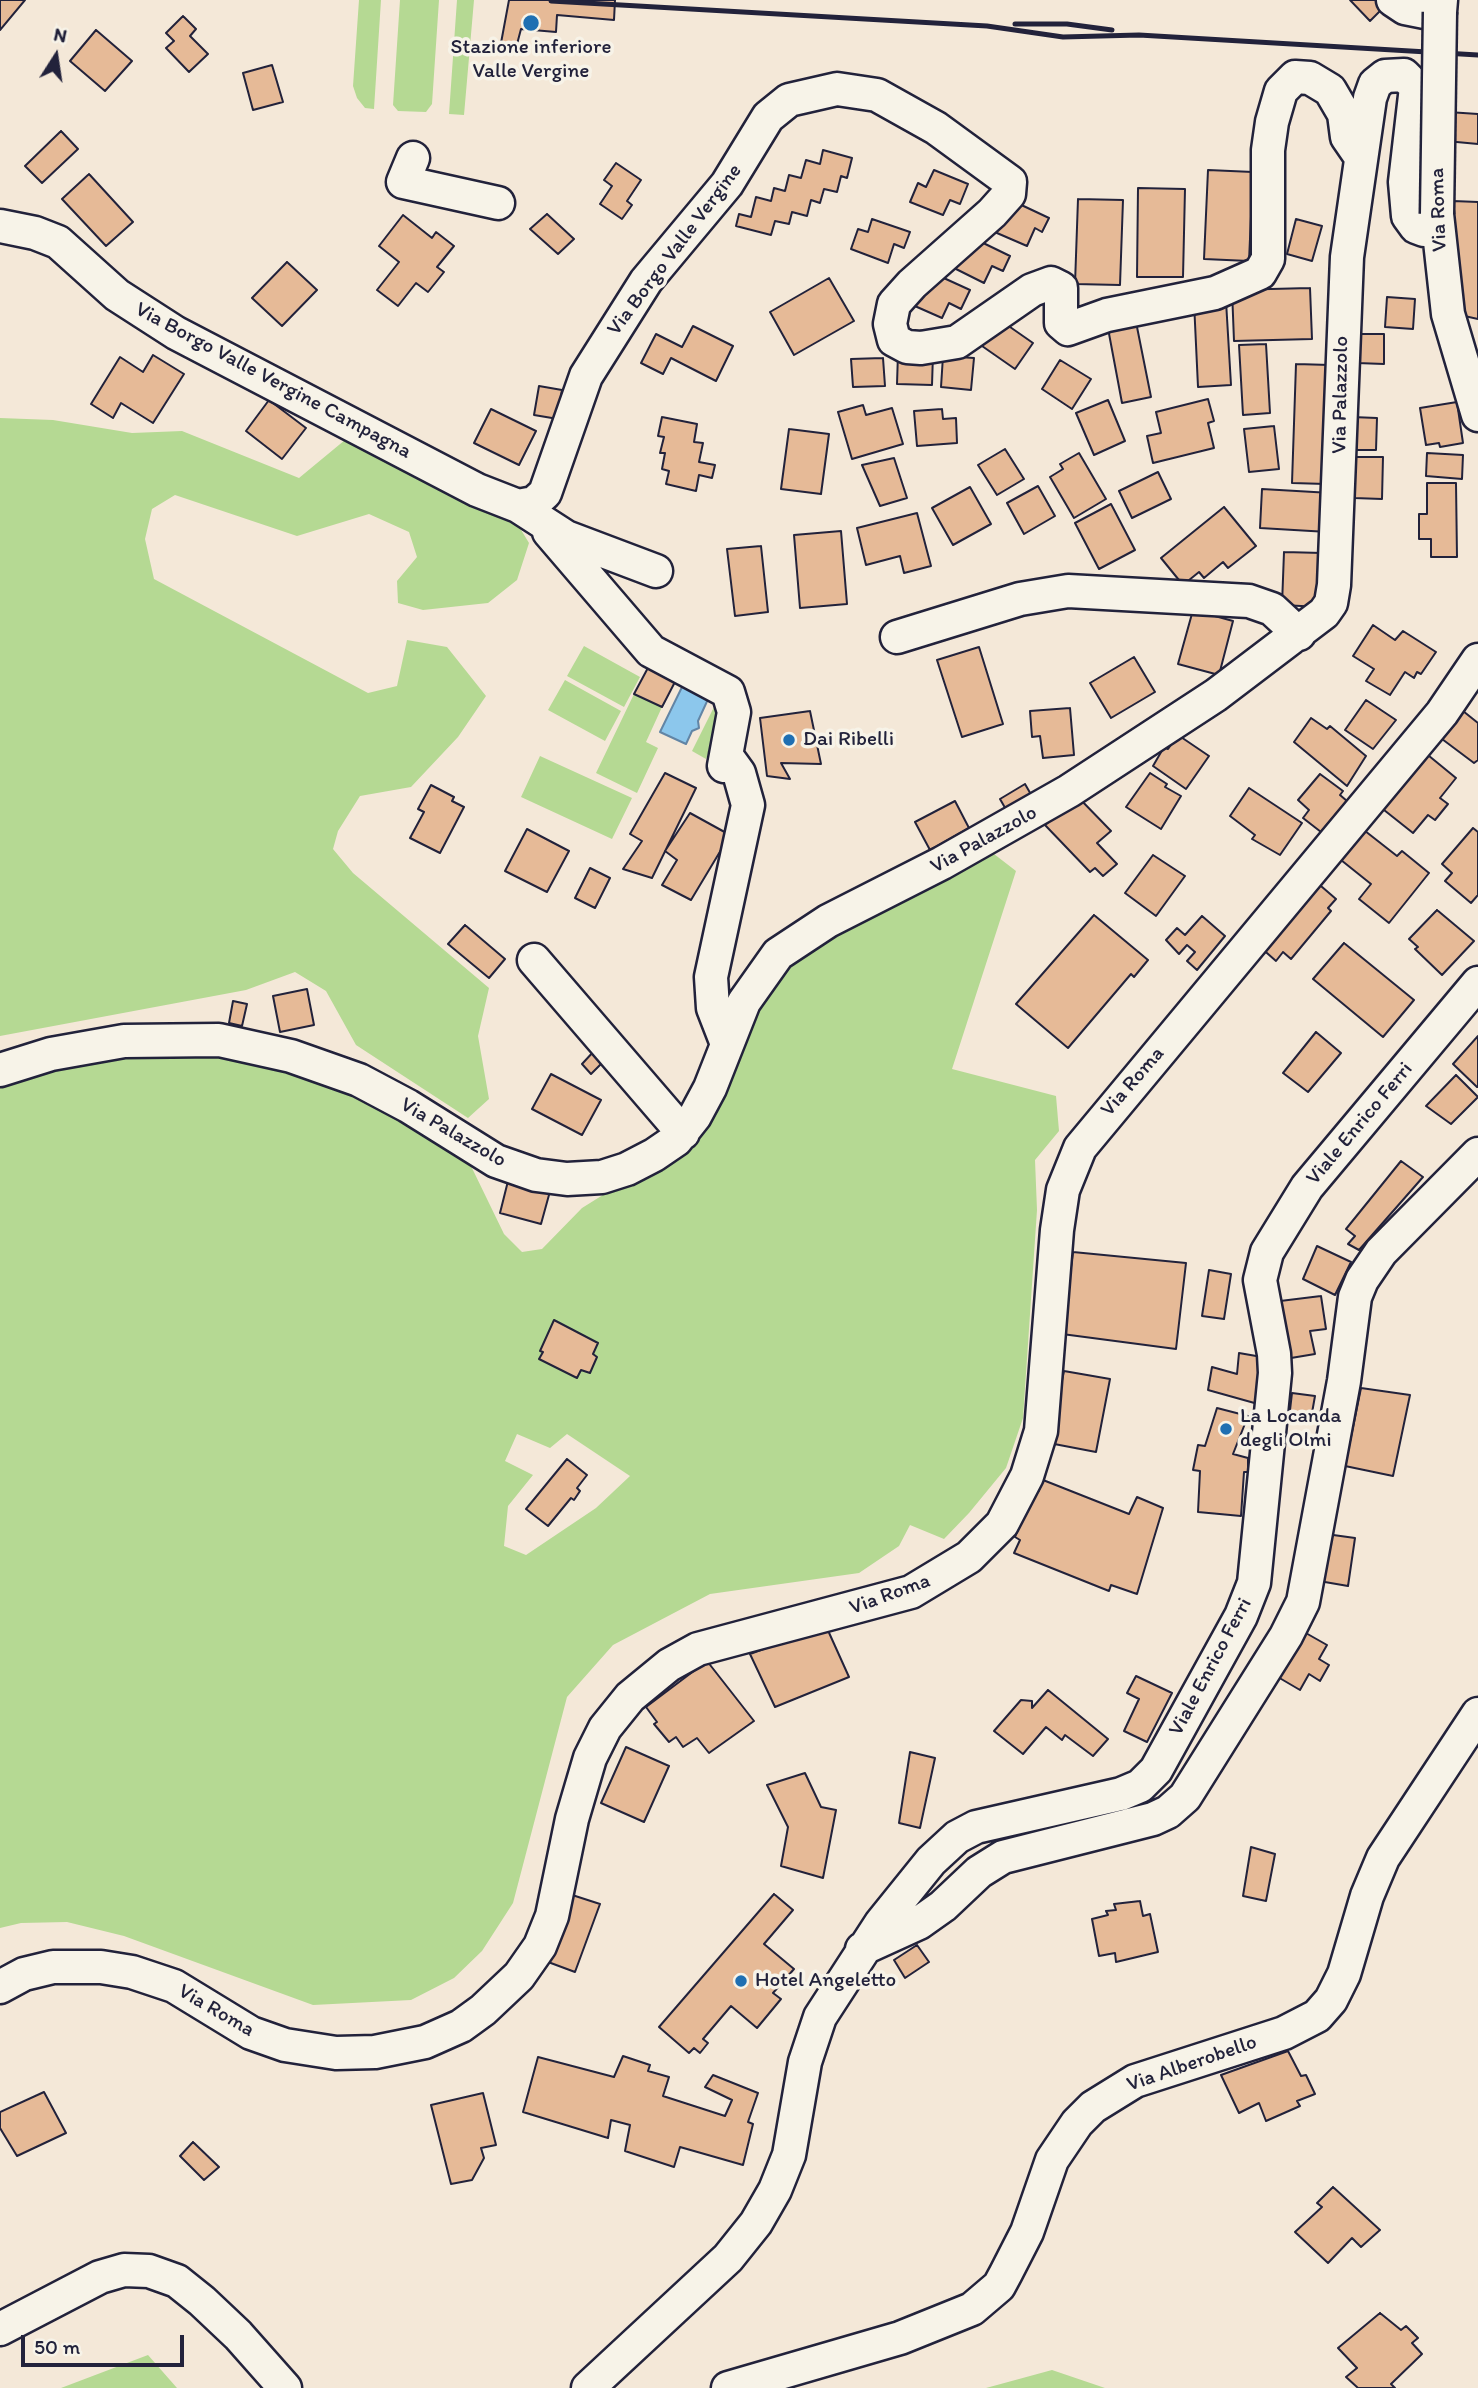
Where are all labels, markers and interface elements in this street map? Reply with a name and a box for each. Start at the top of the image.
marker: Stazione inferiore Valle Vergine [521,13,541,33]
north arrow [21,21,91,91]
text: N [52,22,69,48]
place label: Stazione inferiore Valle Vergine [451,35,611,85]
street label: Via Borgo Valle Vergine [602,159,748,341]
street label: Via Roma [1425,168,1453,252]
street label: Via Borgo Valle Vergine Campagna [130,297,416,465]
street label: Via Palazzolo [1327,336,1355,454]
place label: Dai Ribelli [803,727,894,753]
marker: Dai Ribelli [781,732,797,748]
street label: Via Palazzolo [926,800,1042,880]
street label: Via Roma [1096,1042,1170,1122]
street label: Viale Enrico Ferri [1301,1057,1419,1191]
street label: Via Palazzolo [396,1093,510,1173]
place label: La Locanda degli Olmi [1240,1404,1341,1454]
marker: La Locanda degli Olmi [1218,1421,1234,1437]
street label: Via Roma [846,1569,934,1621]
street label: Viale Enrico Ferri [1164,1594,1258,1740]
place label: Hotel Angeletto [755,1968,896,1994]
marker: Hotel Angeletto [733,1973,749,1989]
street label: Via Roma [173,1979,259,2043]
street label: Via Alberobello [1124,2030,1260,2098]
scale bar [24,2322,187,2366]
text: 50 m [34,2334,80,2359]

